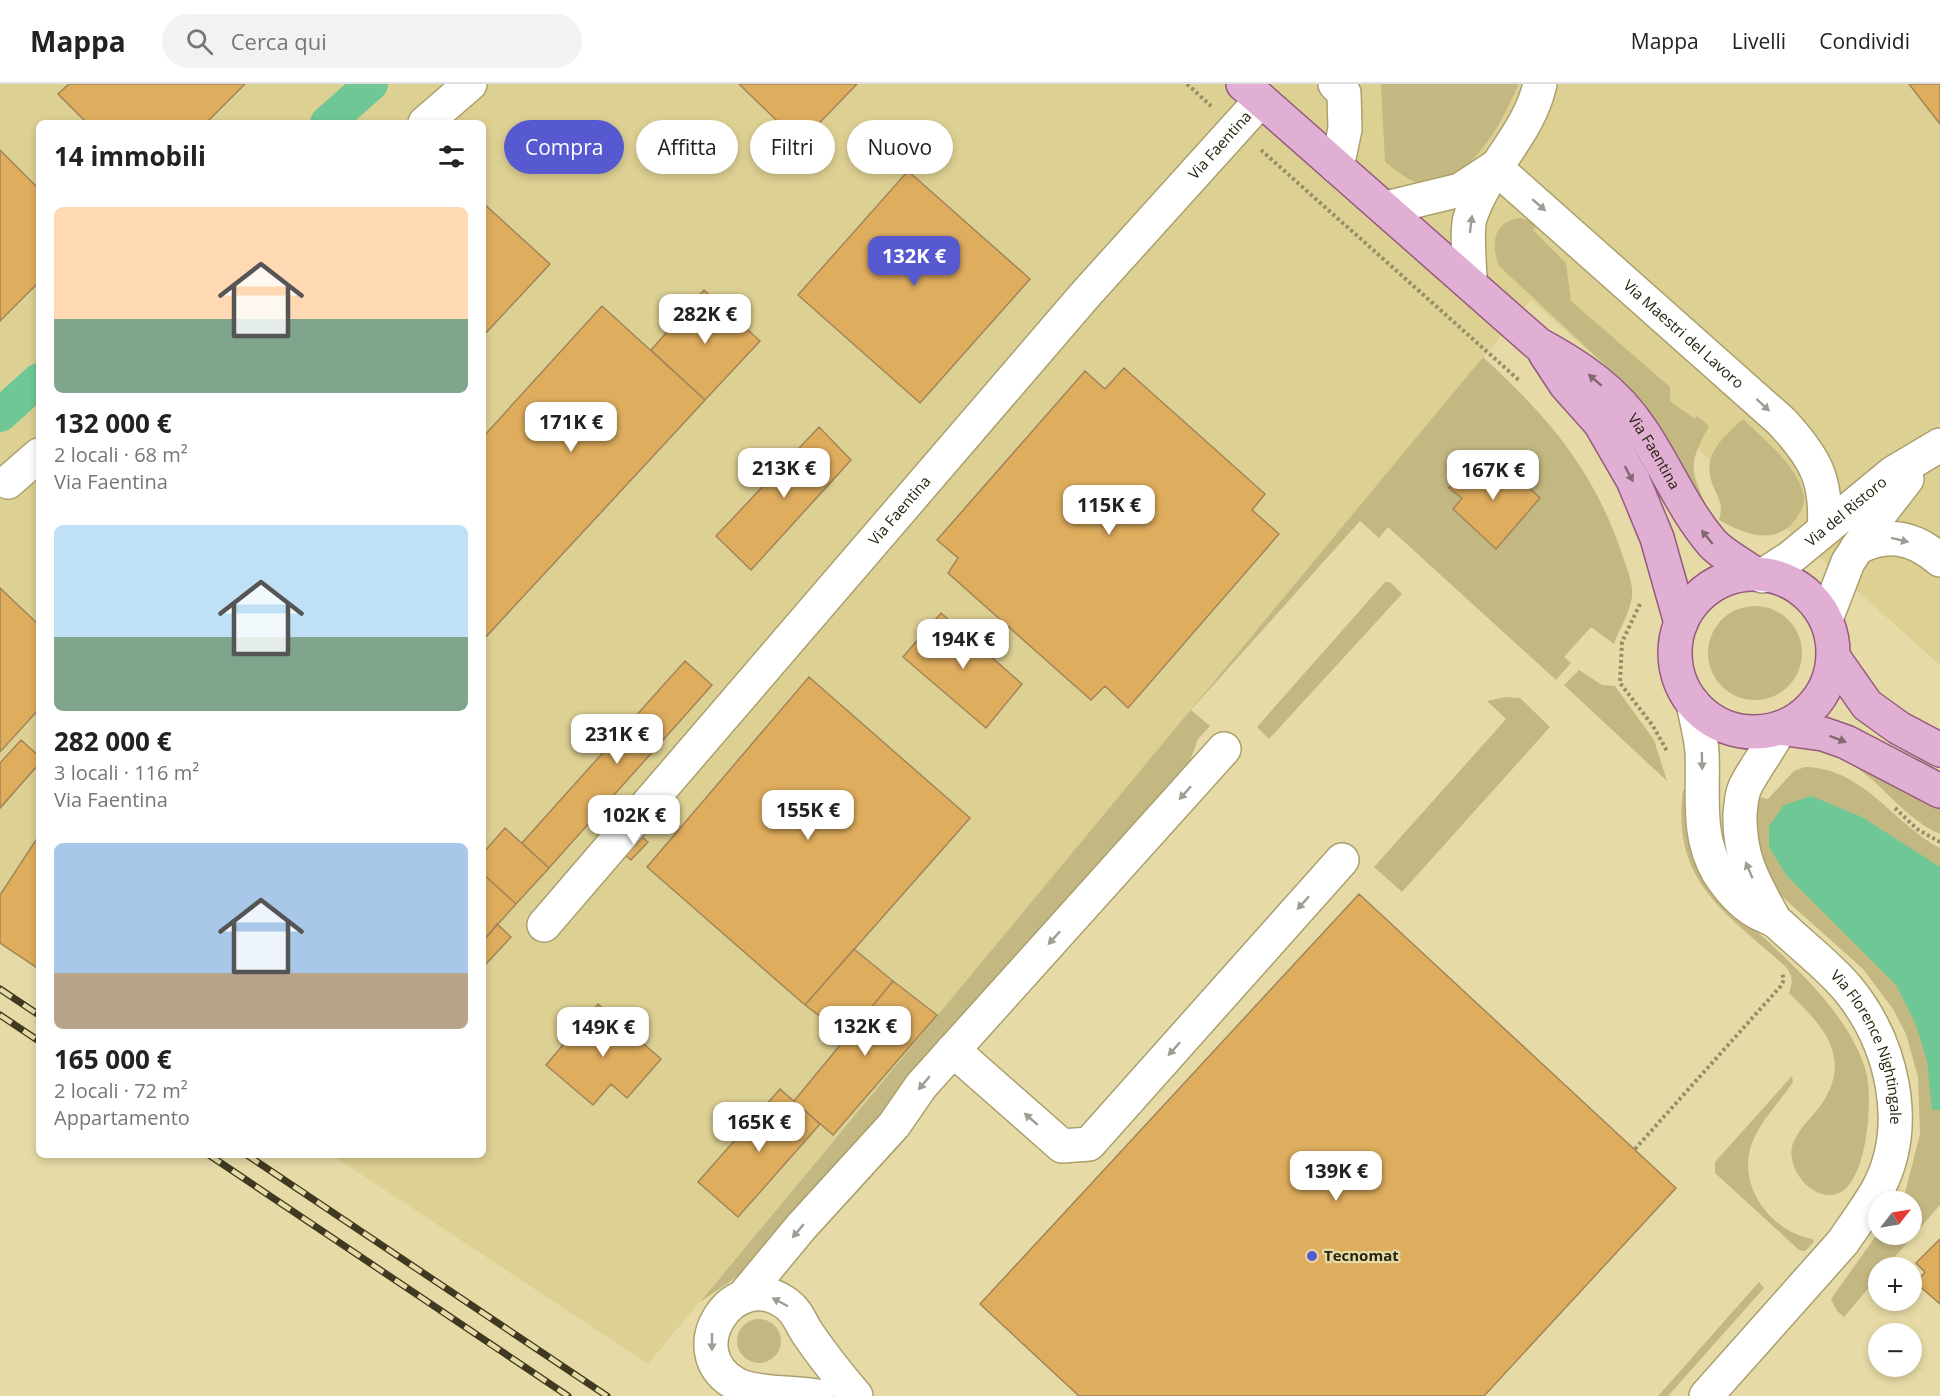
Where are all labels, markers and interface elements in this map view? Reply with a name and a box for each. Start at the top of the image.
search box [162,14,582,68]
text: Mappa [30,22,126,60]
icon: search [183,25,216,58]
text: Cerca qui [231,26,327,56]
text: Mappa [1631,27,1699,55]
text: Livelli [1732,27,1786,55]
text: Condividi [1819,27,1910,55]
street label: Via Faentina [1183,106,1255,183]
chip: Compra [504,120,624,174]
chip: Affitta [636,120,738,174]
chip: Filtri [750,120,835,174]
chip: Nuovo [847,120,953,174]
text: 14 immobili [54,138,206,174]
icon: filters [435,140,468,173]
one-way arrow [1531,198,1546,211]
one-way arrow [1466,215,1476,234]
pin: 132K € [865,236,963,287]
text: 132K € [882,242,946,269]
icon: home [207,246,315,354]
street label: Via Maestri del Lavoro [1620,275,1749,393]
pin: 282K € [656,294,754,345]
text: 282K € [673,300,737,327]
one-way arrow [1587,373,1603,386]
one-way arrow [1755,398,1770,411]
pin: 171K € [522,402,620,453]
text: 132 000 € [54,405,172,441]
text: 171K € [539,408,603,435]
street label: Via Faentina [1624,409,1685,493]
text: 2 locali · 68 m² [54,441,188,468]
pin: 213K € [735,448,833,499]
pin: 167K € [1444,450,1542,501]
text: 213K € [752,454,816,481]
text: 167K € [1461,456,1525,483]
one-way arrow [1624,466,1634,483]
text: Via Faentina [54,468,168,495]
street label: Via Faentina [864,471,934,549]
street label: Via del Ristoro [1800,471,1890,551]
pin: 115K € [1060,485,1158,536]
text: 115K € [1077,491,1141,518]
one-way arrow [1701,529,1714,545]
one-way arrow [1891,536,1909,546]
icon: home [207,564,315,672]
pin: 194K € [914,619,1012,670]
text: 194K € [931,625,995,652]
pin: 231K € [568,714,666,765]
text: 231K € [585,720,649,747]
text: 282 000 € [54,723,172,759]
one-way arrow [1829,734,1847,744]
one-way arrow [1697,751,1707,770]
text: 3 locali · 116 m² [54,759,199,786]
one-way arrow [1179,785,1192,800]
text: Via Faentina [54,786,168,813]
pin: 155K € [759,790,857,841]
pin: 102K € [585,795,683,846]
text: 155K € [776,796,840,823]
text: 102K € [602,801,666,828]
one-way arrow [1744,860,1754,878]
icon: home [207,882,315,990]
one-way arrow [1296,896,1310,911]
one-way arrow [1048,930,1061,945]
street label: Via Florence Nightingale [1827,965,1906,1125]
pin: 132K € [816,1006,914,1057]
pin: 149K € [554,1007,652,1058]
text: 132K € [833,1012,897,1039]
text: 149K € [571,1013,635,1040]
text: 165 000 € [54,1041,172,1077]
one-way arrow [1168,1041,1181,1056]
one-way arrow [918,1075,931,1090]
text: 2 locali · 72 m² [54,1077,188,1104]
pin: 165K € [710,1102,808,1153]
text: Appartamento [54,1104,190,1131]
text: 165K € [727,1108,791,1135]
one-way arrow [1024,1112,1039,1126]
pin: 139K € [1287,1151,1385,1202]
text: 139K € [1304,1157,1368,1184]
north arrow [1868,1191,1922,1245]
map controls [1868,1191,1922,1377]
one-way arrow [791,1223,804,1239]
place label: Tecnomat [1324,1245,1399,1265]
marker: Tecnomat [1305,1249,1319,1263]
button: + [1868,1257,1922,1311]
one-way arrow [772,1297,789,1306]
button: − [1868,1323,1922,1377]
one-way arrow [707,1333,717,1352]

